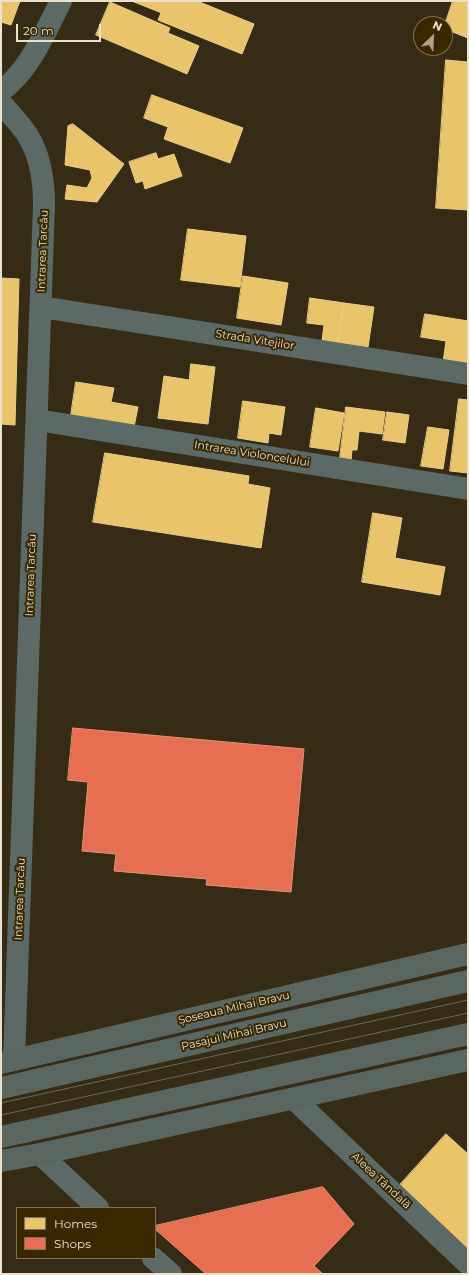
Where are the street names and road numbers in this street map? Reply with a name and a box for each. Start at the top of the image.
street label: Intrarea Tarcău [35,209,51,293]
street label: Strada Vitejilor [214,327,296,353]
street label: Intrarea Violoncelului [193,438,311,470]
street label: Intrarea Tarcău [23,533,39,617]
street label: Intrarea Tarcău [12,857,28,941]
street label: Șoseaua Mihai Bravu [177,989,291,1027]
street label: Pasajul Mihai Bravu [180,1016,288,1054]
street label: Aleea Tândală [348,1150,414,1212]

